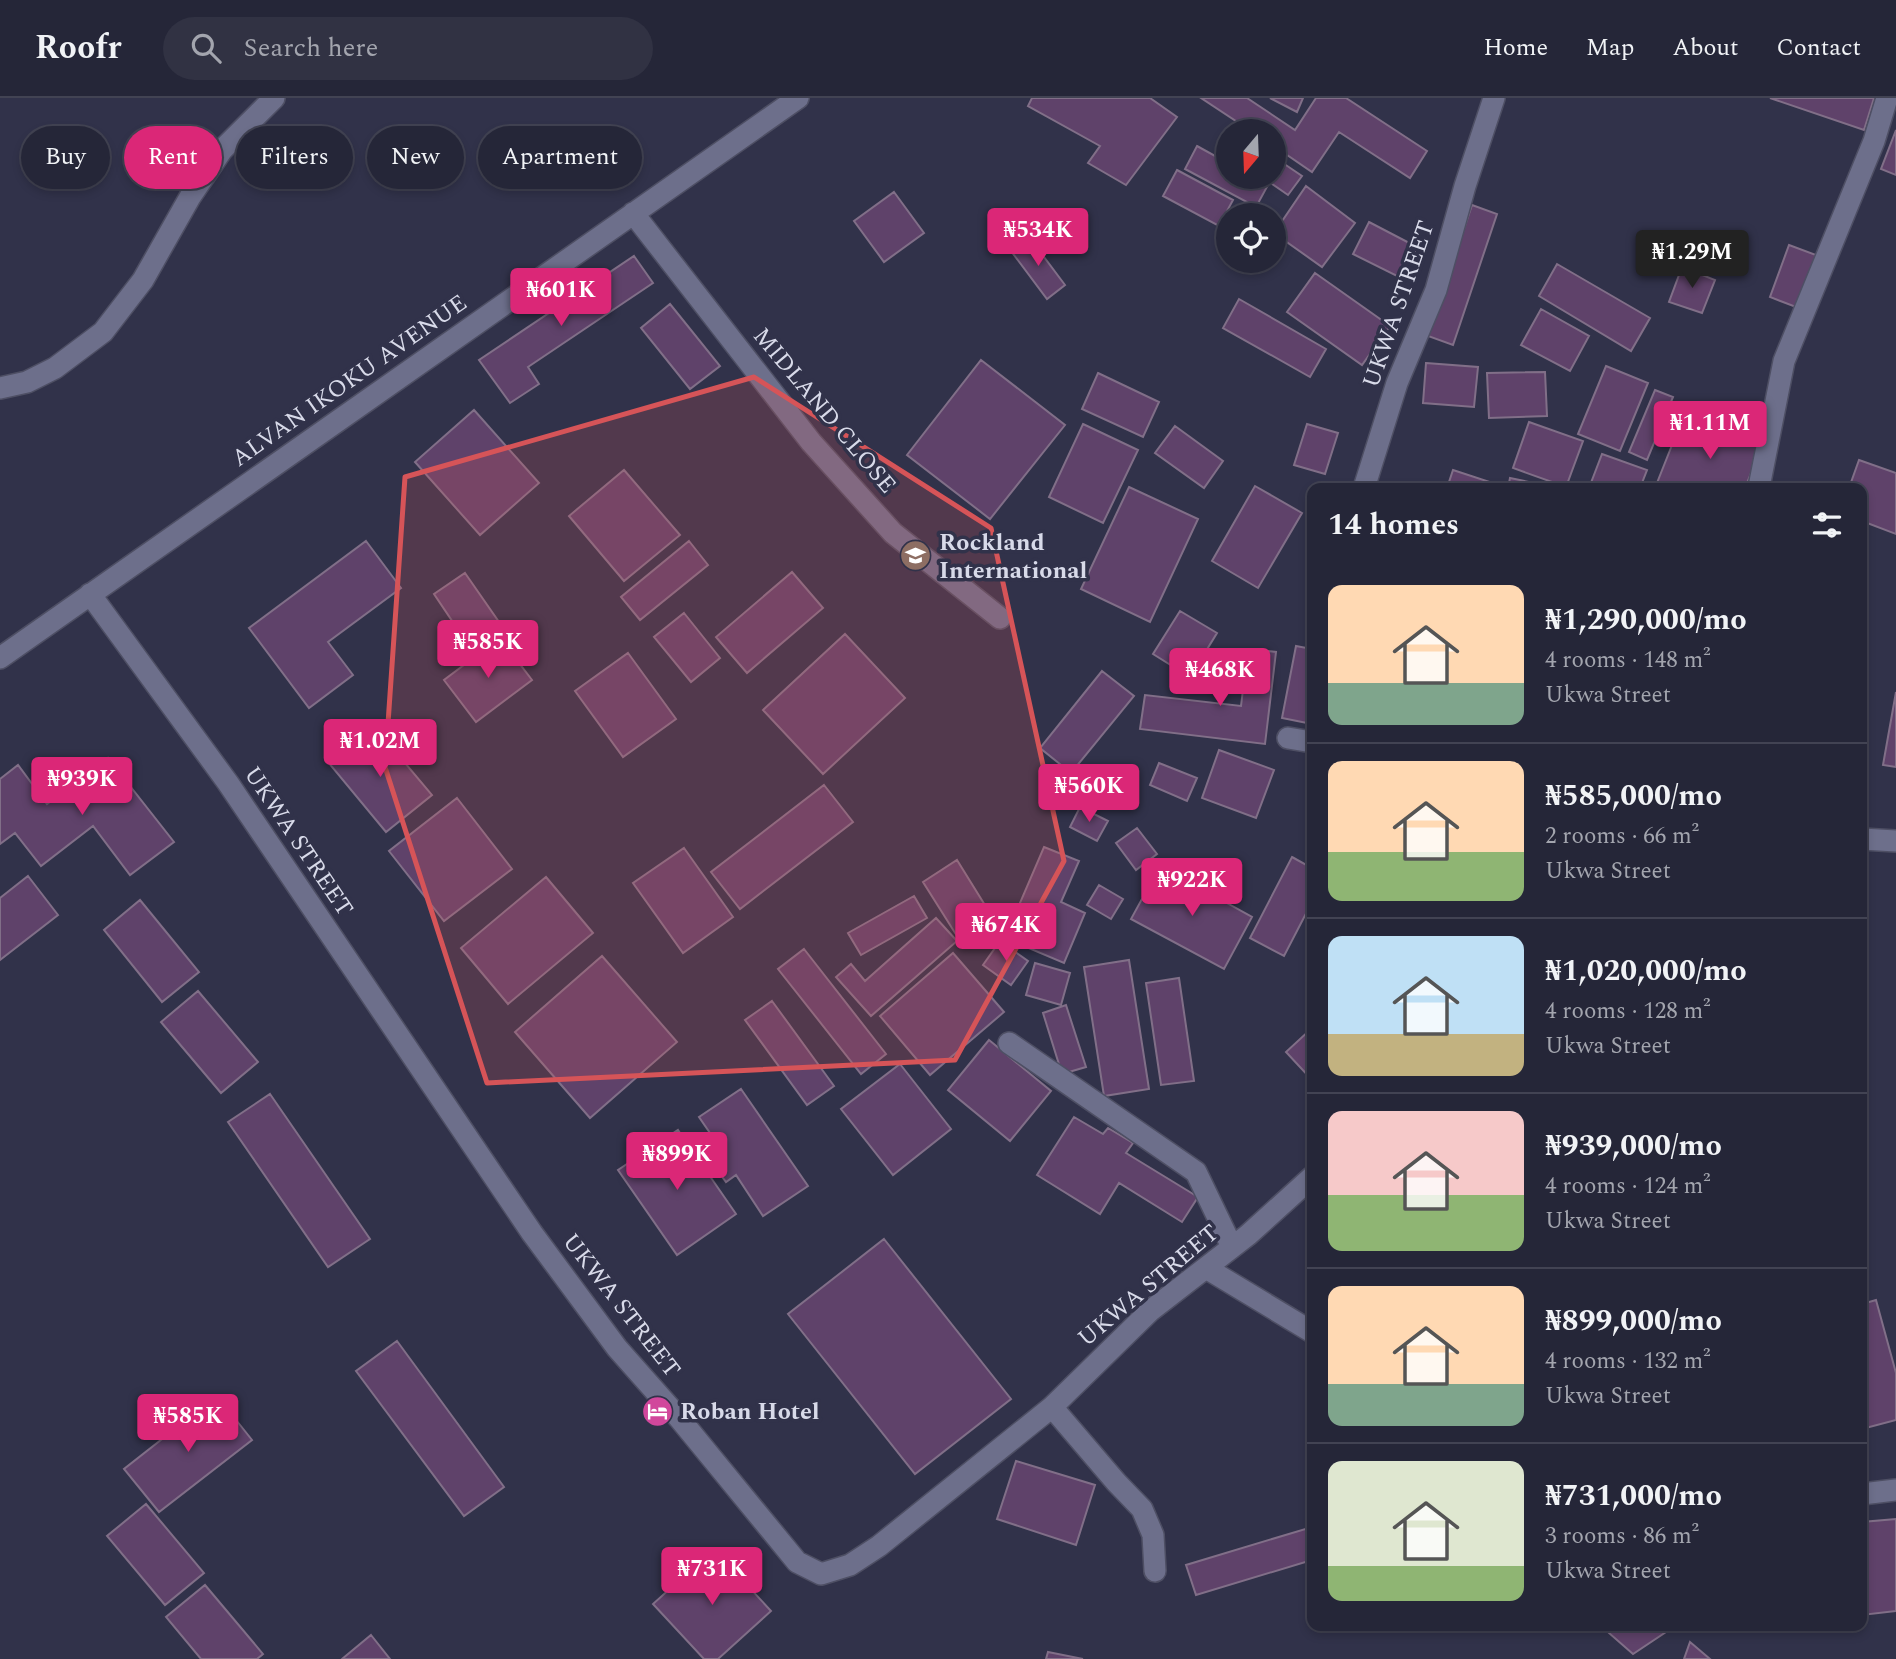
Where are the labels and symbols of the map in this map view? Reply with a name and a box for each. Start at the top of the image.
north arrow [1216,119,1286,189]
pin: ₦534K [989,208,1087,268]
street label: UKWA STREET [1353,216,1444,393]
pin: ₦1.29M [1635,230,1749,290]
pin: ₦601K [512,268,610,328]
street label: ALVAN IKOKU AVENUE [224,285,475,476]
street label: MIDLAND CLOSE [744,320,905,502]
pin: ₦1.11M [1653,402,1767,461]
place label: Rockland International [939,525,1088,589]
school or university icon: Rockland International [899,539,933,573]
pin: ₦585K [439,620,537,680]
pin: ₦468K [1171,648,1269,708]
pin: ₦1.02M [323,720,437,779]
pin: ₦939K [33,758,131,817]
street label: UKWA STREET [234,759,362,924]
pin: ₦560K [1040,764,1138,824]
pin: ₦922K [1143,858,1241,918]
pin: ₦674K [957,904,1055,963]
pin: ₦899K [628,1132,726,1192]
street label: UKWA STREET [1070,1216,1227,1356]
street label: UKWA STREET [553,1226,689,1386]
pin: ₦585K [139,1394,237,1454]
hotel icon: Roban Hotel [640,1394,674,1428]
place label: Roban Hotel [680,1394,820,1430]
pin: ₦731K [663,1548,761,1607]

